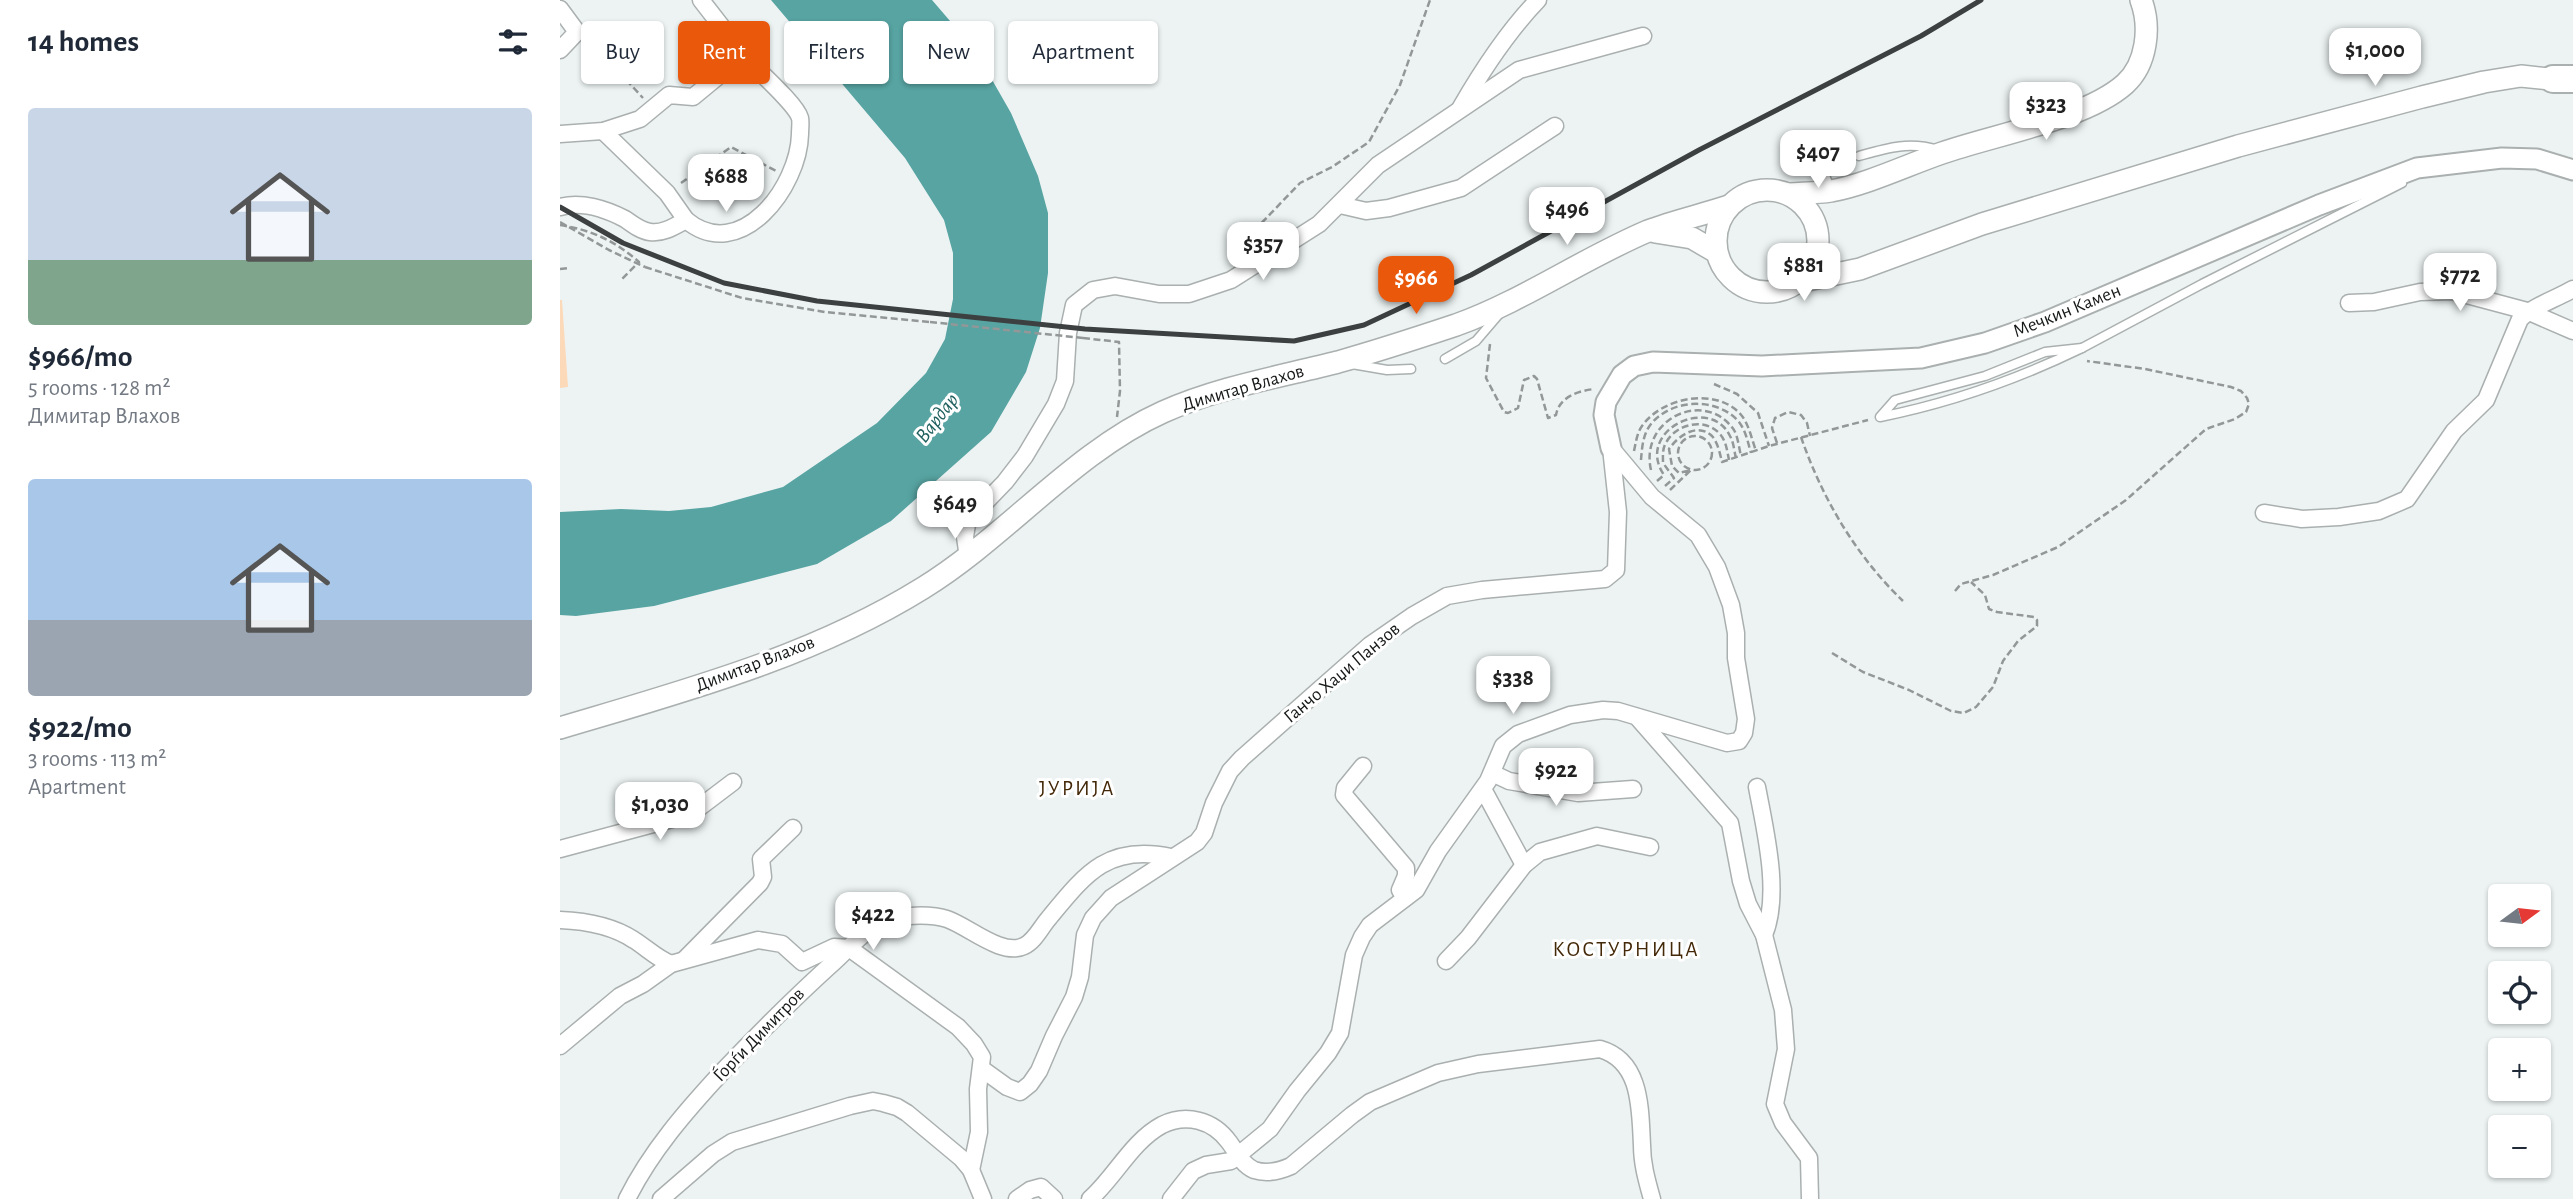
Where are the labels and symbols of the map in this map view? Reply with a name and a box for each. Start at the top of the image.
pin: $1,000 [2318,28,2432,88]
pin: $323 [2005,82,2087,142]
pin: $407 [1777,130,1859,190]
pin: $688 [685,154,767,214]
pin: $496 [1526,188,1608,247]
pin: $357 [1222,222,1304,282]
pin: $881 [1763,244,1845,303]
pin: $772 [2419,254,2501,313]
pin: $966 [1375,256,1457,316]
street label: Мечкин Камен [2010,281,2124,341]
street label: Димитар Влахов [1180,361,1306,414]
water label: Вардар [912,390,963,447]
pin: $649 [914,482,996,541]
street label: Ганчо Хаџи Панзов [1280,619,1404,727]
street label: Димитар Влахов [693,633,817,695]
pin: $338 [1472,656,1554,716]
pin: $922 [1515,748,1597,808]
district label: ЈУРИЈА [1039,778,1115,799]
pin: $1,030 [603,782,717,842]
north arrow [2488,884,2552,947]
pin: $422 [832,892,914,952]
district label: КОСТУРНИЦА [1552,939,1700,960]
street label: Ѓорѓи Димитров [708,983,808,1086]

